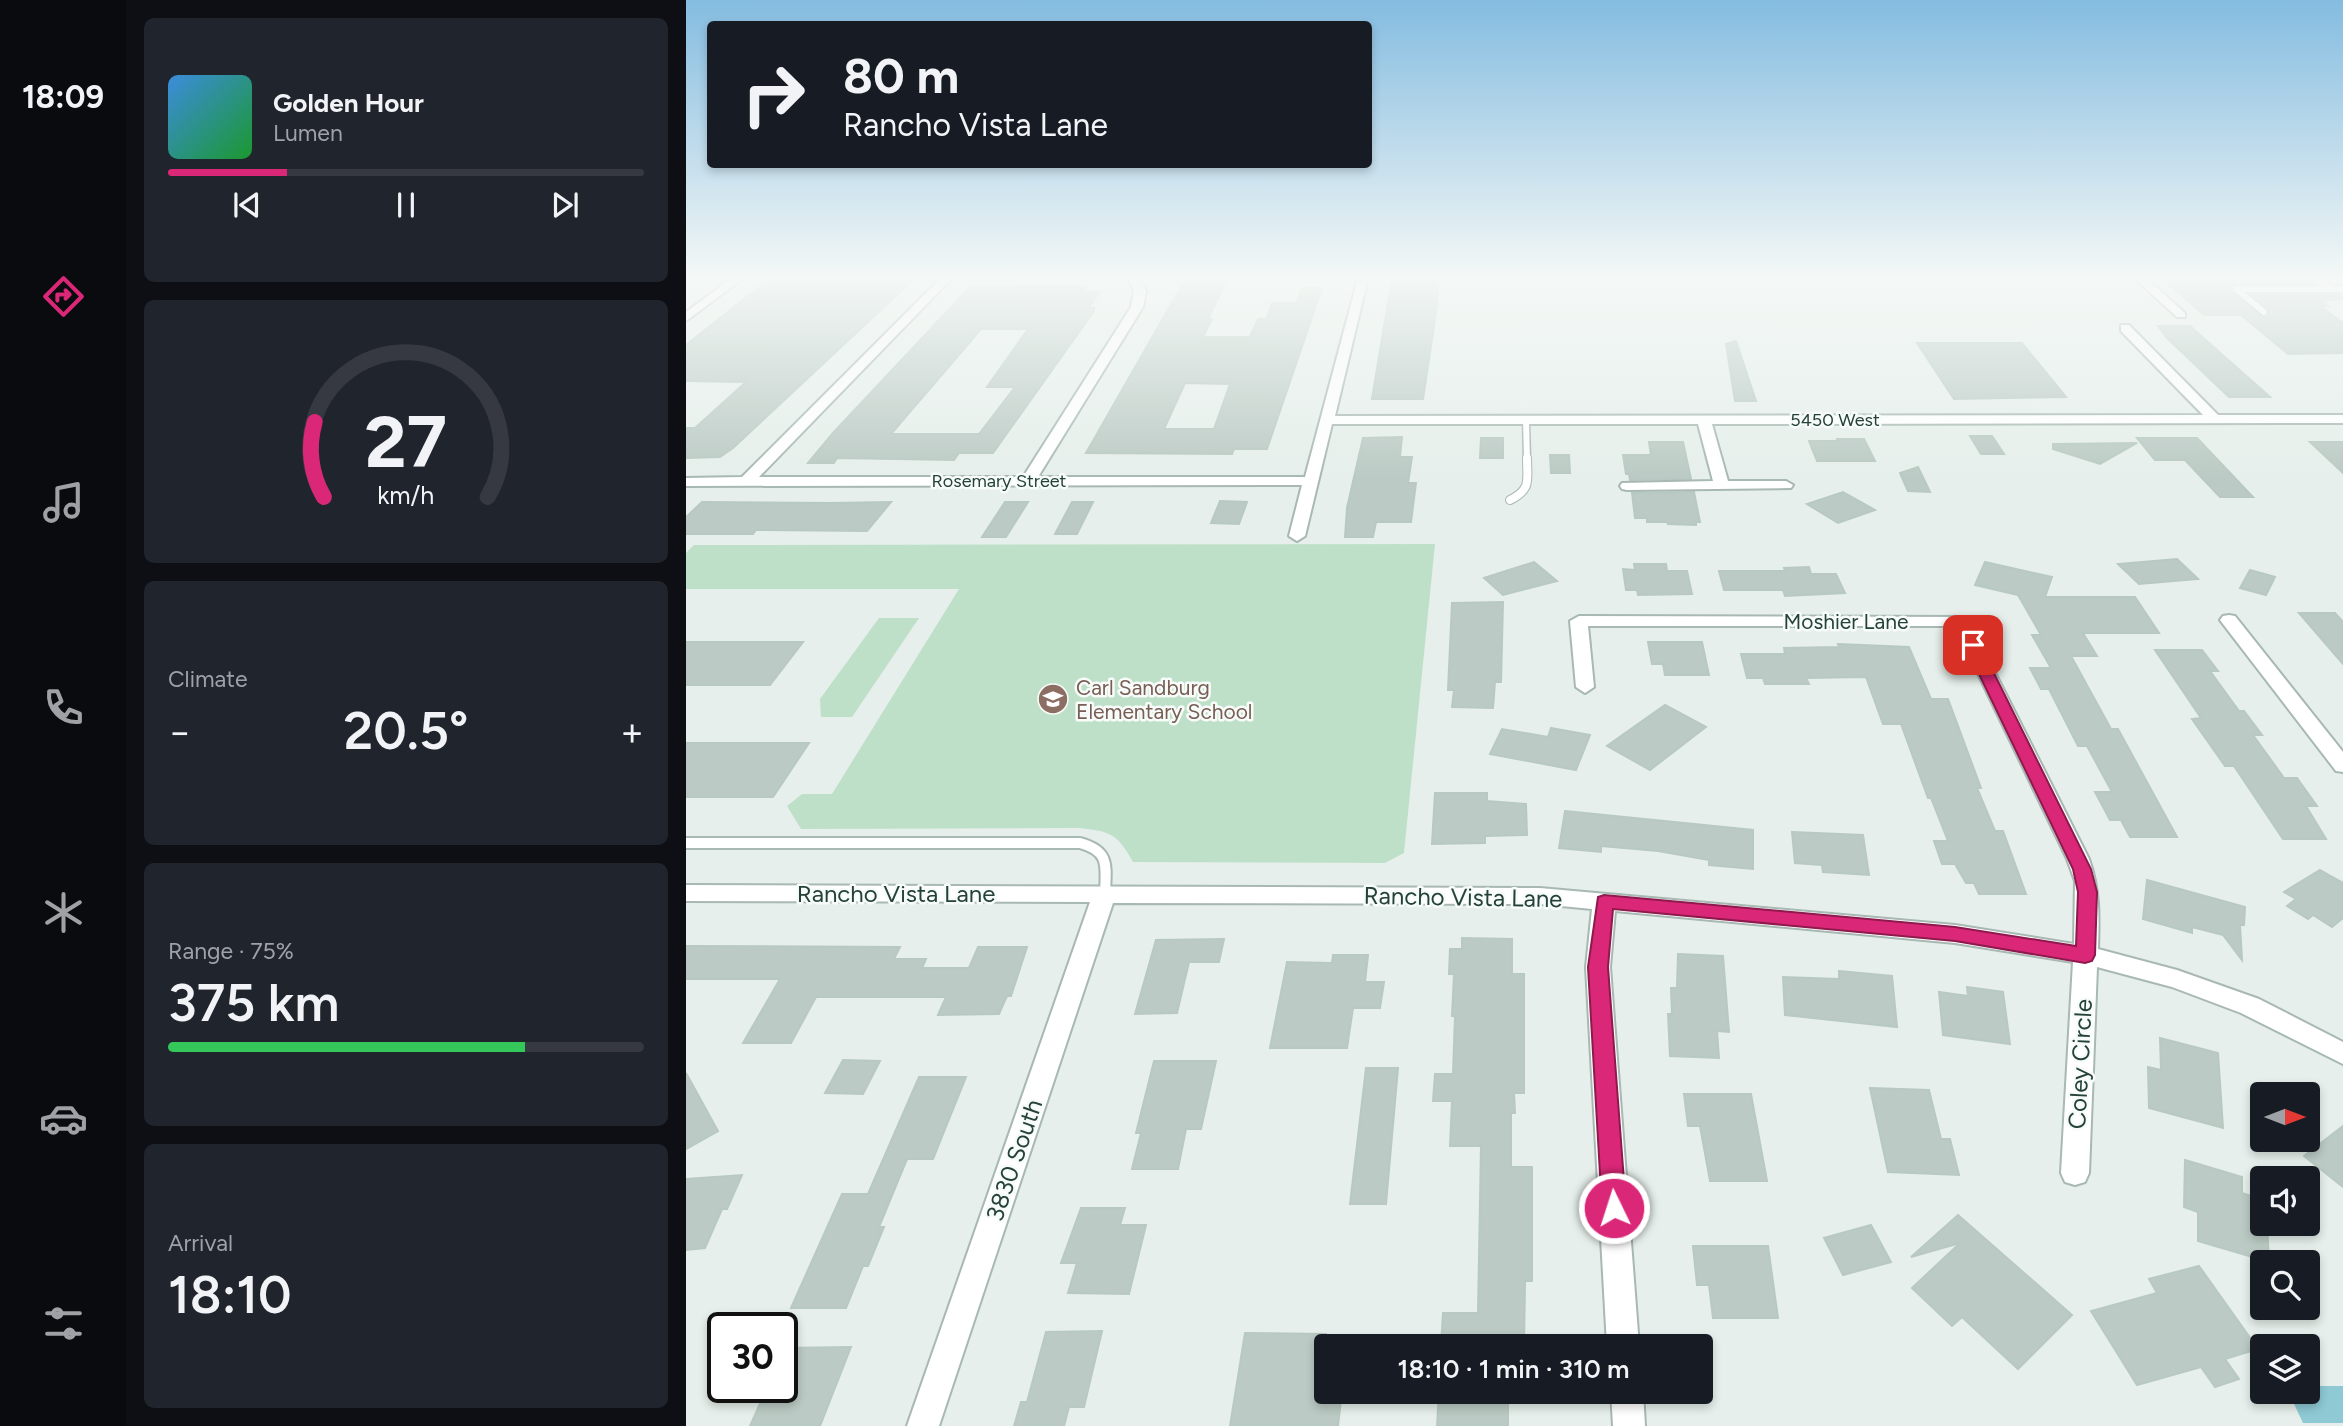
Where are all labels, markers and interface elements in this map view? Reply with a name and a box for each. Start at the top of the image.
text: 80 m [843,46,959,105]
icon: right [728,49,819,140]
text: 18:09 [22,78,104,116]
text: Golden Hour [273,87,424,119]
text: Rancho Vista Lane [843,106,1108,144]
text: Lumen [273,119,343,147]
icon: previous [228,186,266,224]
icon: pause [387,186,425,224]
icon: next [546,186,584,224]
icon: directions [39,272,88,321]
text: 27 [365,399,447,486]
street label: 5450 West [1790,409,1880,431]
street label: Rosemary Street [932,470,1067,492]
icon: music [39,478,88,527]
text: km/h [377,480,435,510]
street label: Moshier Lane [1784,609,1908,634]
pin [1943,615,2003,675]
icon: arrive [1954,626,1992,664]
text: Climate [168,665,247,693]
place label: Carl Sandburg Elementary School [1076,675,1252,724]
school or university icon: Carl Sandburg Elementary School [1036,682,1070,716]
icon: phone [39,683,88,732]
text: 20.5° [344,700,468,762]
text: − [168,709,192,755]
text: + [620,709,644,755]
street label: Rancho Vista Lane [797,879,995,908]
street label: Rancho Vista Lane [1363,881,1563,913]
icon: climate [39,888,88,937]
text: Range · 75% [168,937,294,965]
text: 375 km [168,972,340,1034]
street label: Coley Circle [2062,998,2098,1130]
north arrow [2250,1082,2320,1152]
map controls [2250,1082,2320,1404]
icon: car [39,1094,88,1143]
street label: 3830 South [980,1095,1048,1225]
button: sound [2250,1166,2320,1236]
position arrow [1577,1171,1651,1245]
text: Arrival [168,1229,233,1257]
button: search [2250,1250,2320,1320]
text: 18:10 [168,1264,292,1326]
icon: filters [39,1299,88,1348]
speed limit sign: 30 [707,1312,798,1403]
button: layers [2250,1334,2320,1404]
text: 18:10 · 1 min · 310 m [1398,1353,1629,1385]

